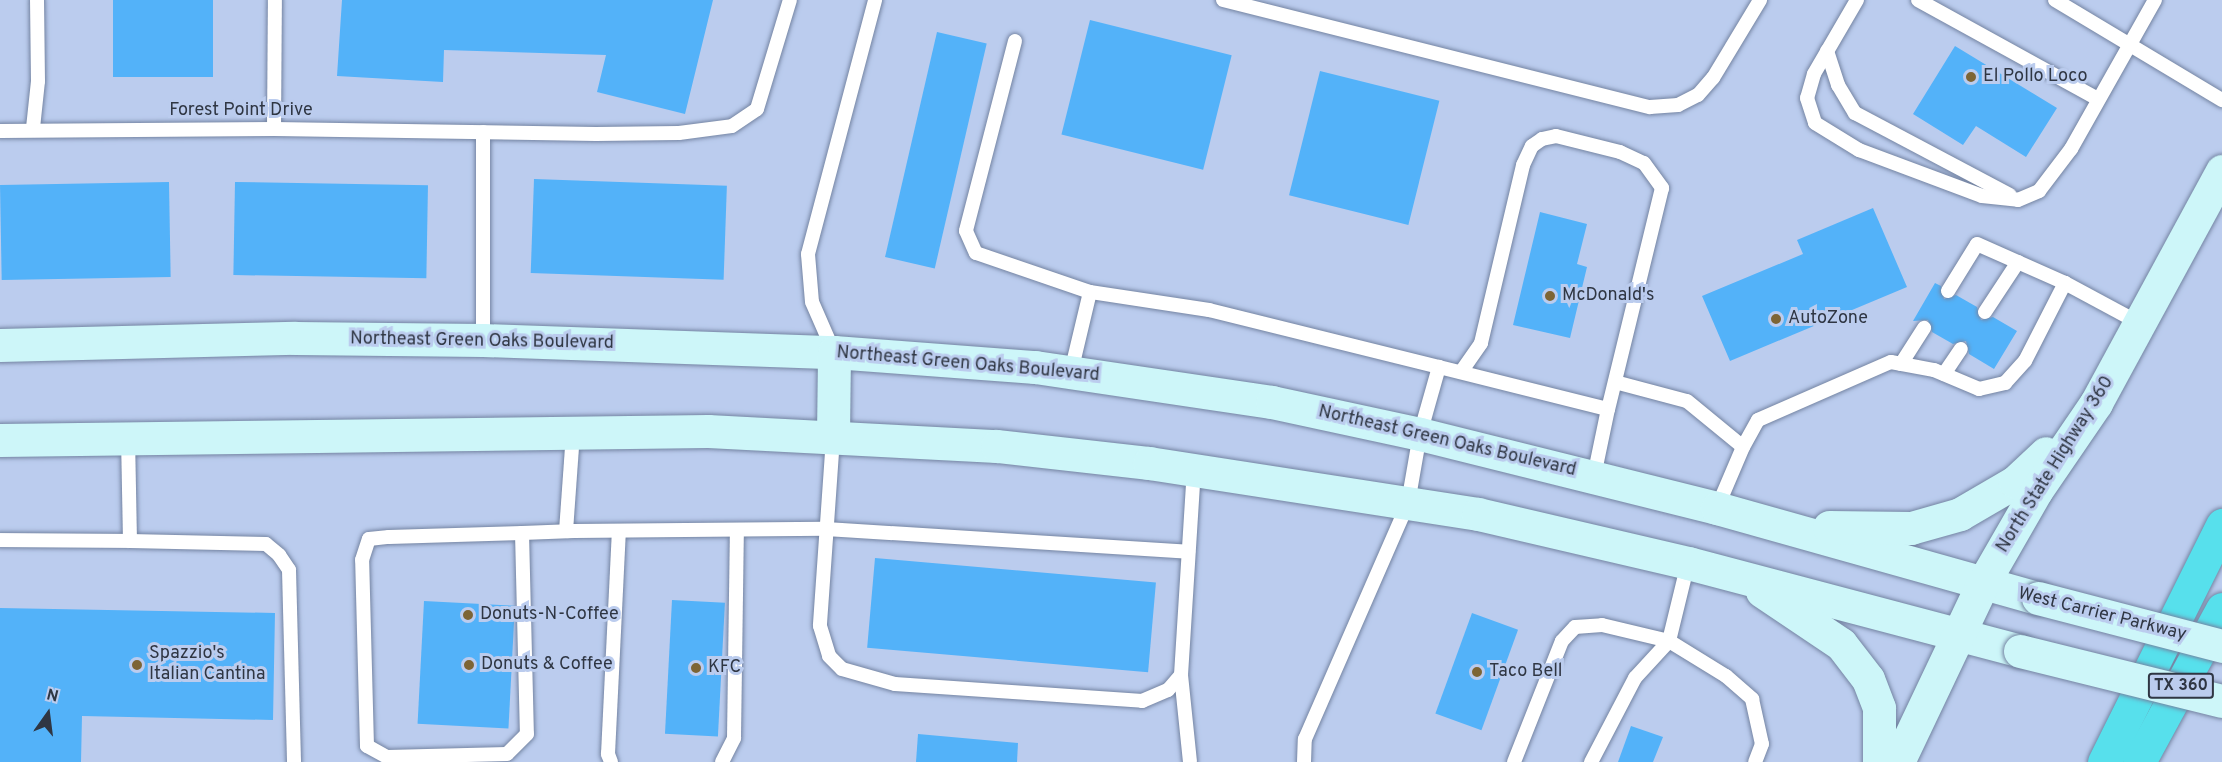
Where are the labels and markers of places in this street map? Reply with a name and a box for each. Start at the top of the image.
place label: El Pollo Loco [1983,66,2087,88]
marker: El Pollo Loco [1964,70,1978,84]
place label: McDonald's [1562,285,1654,307]
marker: McDonald's [1543,289,1557,303]
place label: AutoZone [1788,308,1868,330]
marker: AutoZone [1769,312,1783,326]
place label: Donuts-N-Coffee [480,604,619,626]
marker: Donuts-N-Coffee [461,608,475,622]
place label: Spazzio's Italian Cantina [149,644,265,686]
place label: Donuts & Coffee [481,654,613,676]
place label: KFC [708,657,741,679]
marker: Spazzio's Italian Cantina [130,658,144,672]
marker: Donuts & Coffee [462,658,476,672]
marker: KFC [689,661,703,675]
place label: Taco Bell [1489,661,1563,683]
marker: Taco Bell [1470,665,1484,679]

